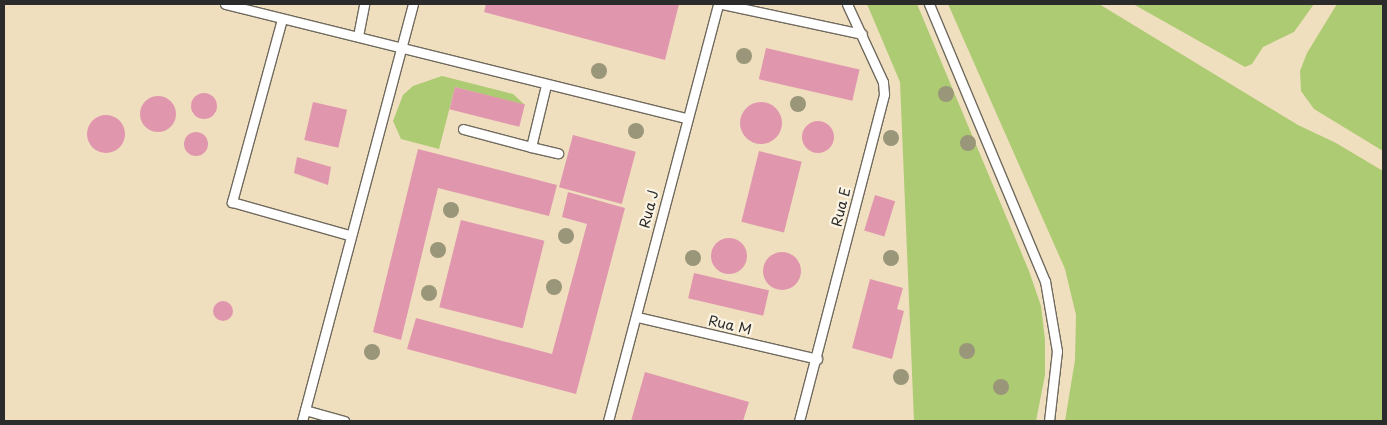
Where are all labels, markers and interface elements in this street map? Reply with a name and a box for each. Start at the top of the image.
street label: Rua E [828,185,854,229]
street label: Rua J [636,188,662,230]
street label: Rua M [706,312,754,338]

